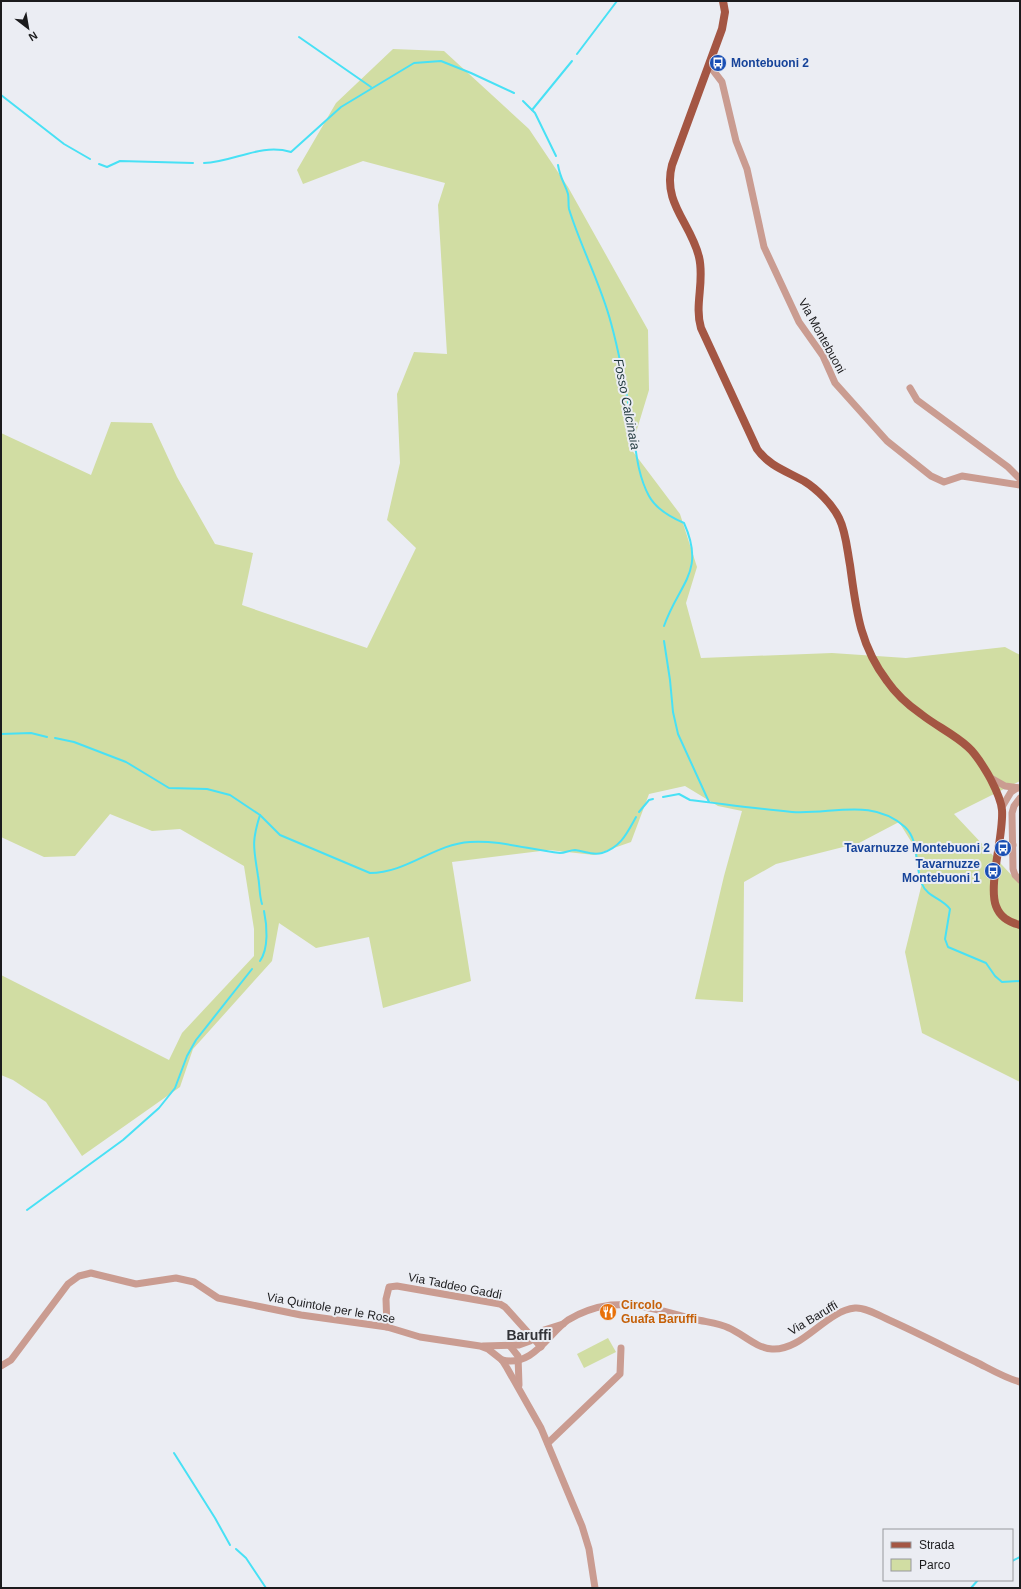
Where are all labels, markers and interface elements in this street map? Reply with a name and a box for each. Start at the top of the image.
north arrow [8,8,48,48]
text: N [27,29,40,44]
bus stop icon: Montebuoni 2 [708,53,728,73]
place label: Montebuoni 2 [731,56,809,70]
street label: Via Montebuoni [796,296,848,376]
water label: Fosso Calcinaia [611,357,643,451]
bus stop icon: Tavarnuzze Montebuoni 2 [993,838,1013,858]
place label: Tavarnuzze Montebuoni 2 [844,841,990,855]
place label: Tavarnuzze Montebuoni 1 [902,857,980,885]
bus stop icon: Tavarnuzze Montebuoni 1 [983,861,1003,881]
street label: Via Taddeo Gaddi [407,1270,503,1302]
street label: Via Quintole per le Rose [266,1290,396,1326]
place label: Circolo Guafa Baruffi [621,1298,697,1326]
street label: Via Baruffi [786,1298,840,1338]
restaurant icon: Circolo Guafa Baruffi [598,1302,618,1322]
district label: Baruffi [506,1327,552,1343]
legend [883,1529,1013,1581]
text: Strada [919,1538,955,1552]
text: Parco [919,1558,951,1572]

